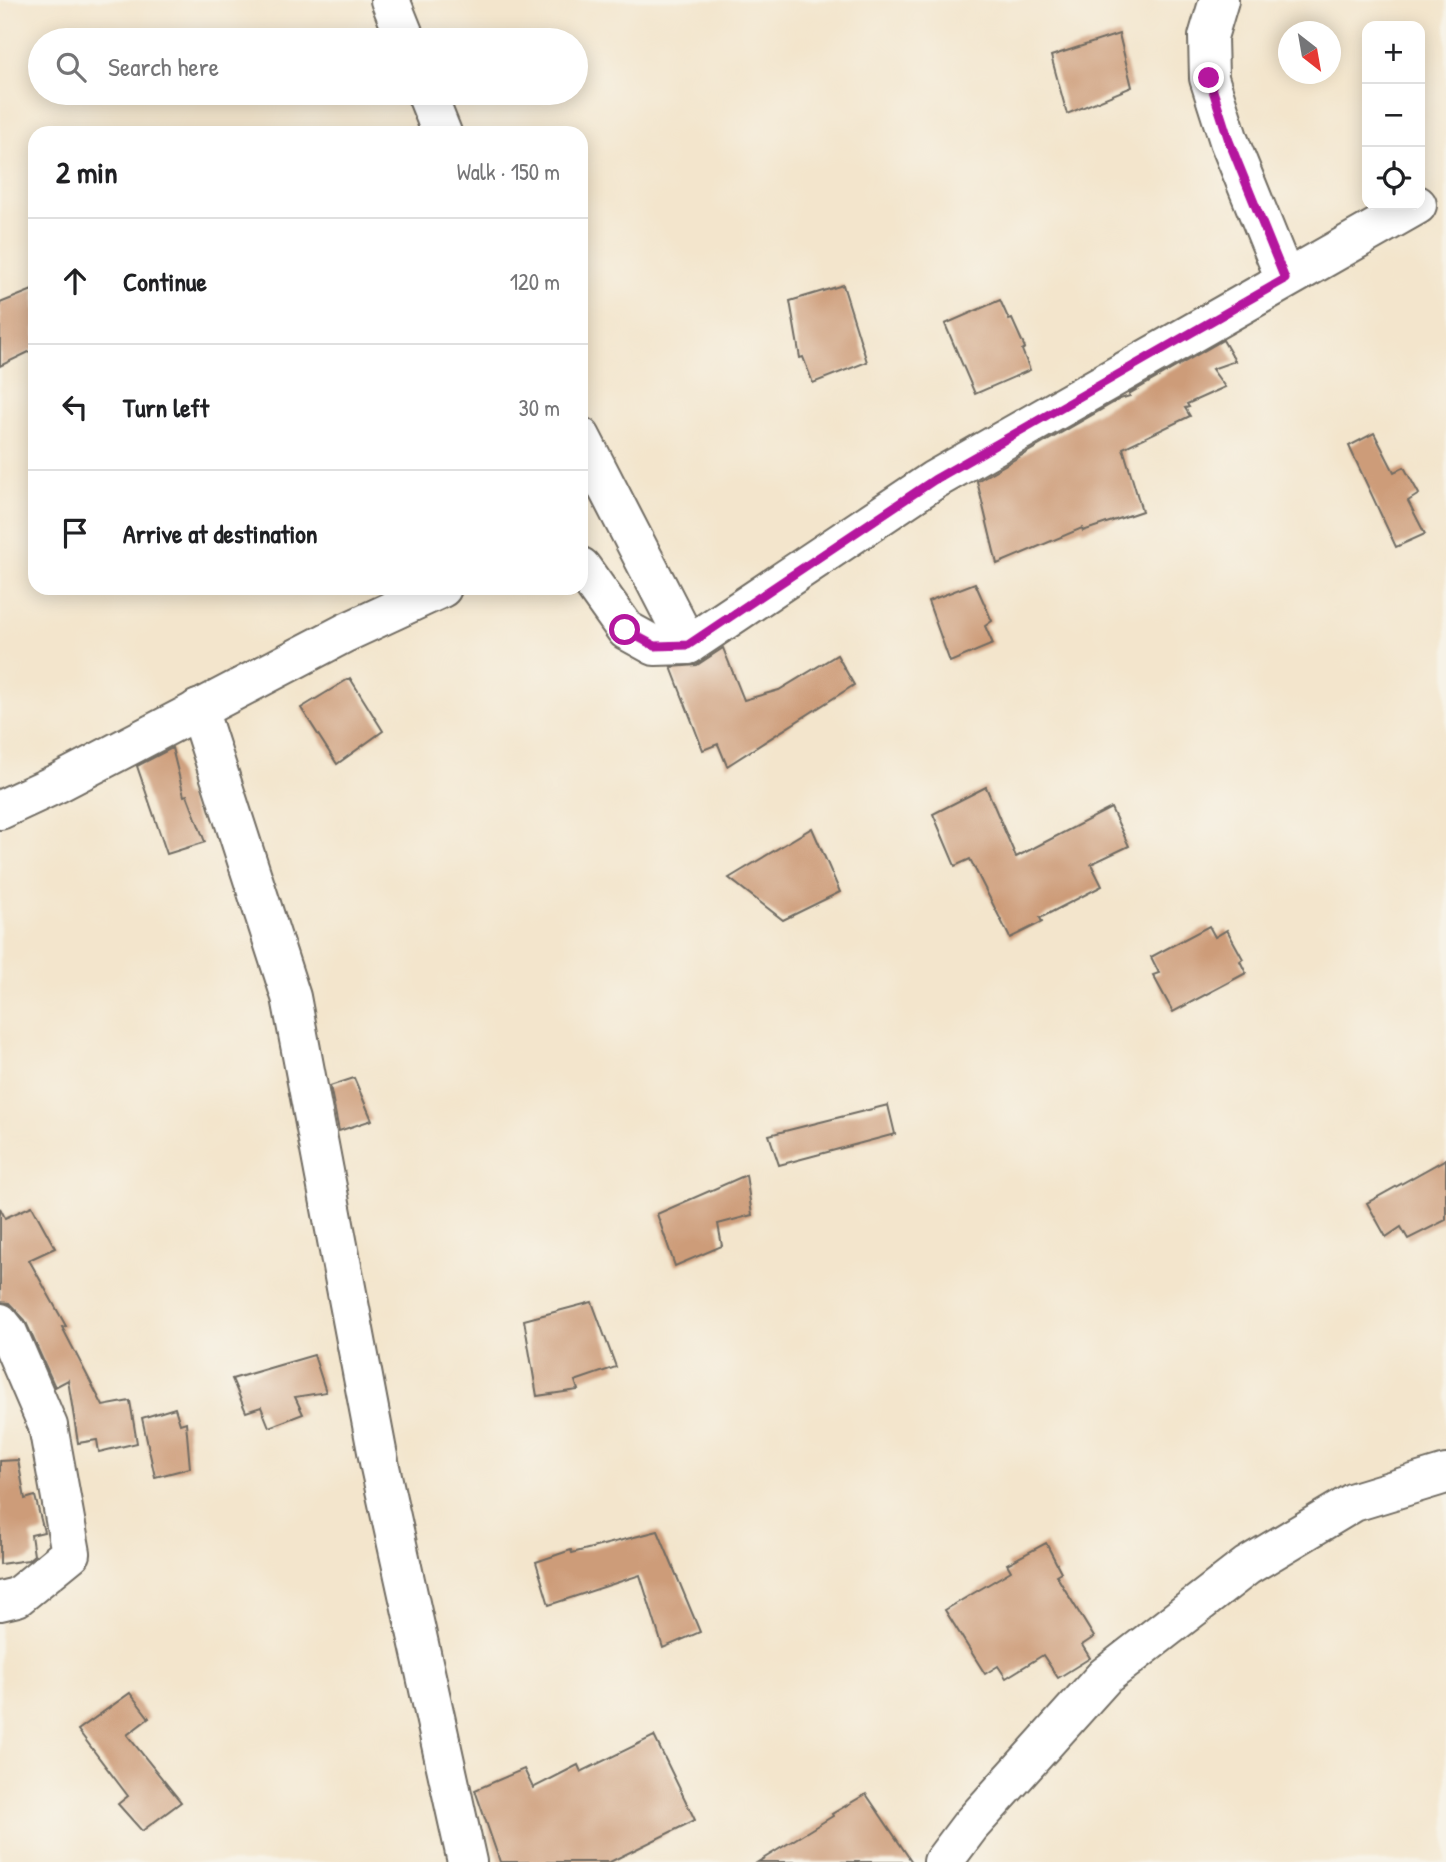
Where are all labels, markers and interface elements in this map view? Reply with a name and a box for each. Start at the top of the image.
north arrow [1278,21,1341,84]
map controls [1362,21,1425,210]
button: + [1362,21,1425,84]
search box [28,28,588,105]
icon: search [52,48,90,86]
text: Search here [108,49,219,84]
route end [1193,62,1224,93]
button: − [1362,84,1425,147]
button: locate [1362,147,1425,210]
text: 2 min [56,152,118,192]
text: Walk · 150 m [457,156,560,187]
icon: ahead [56,262,94,300]
text: Continue [123,264,207,299]
text: 120 m [510,266,560,297]
icon: left [56,388,94,426]
text: Turn left [123,390,209,425]
text: 30 m [518,392,560,423]
icon: arrive [56,514,94,552]
text: Arrive at destination [123,516,318,551]
route start [609,614,640,645]

